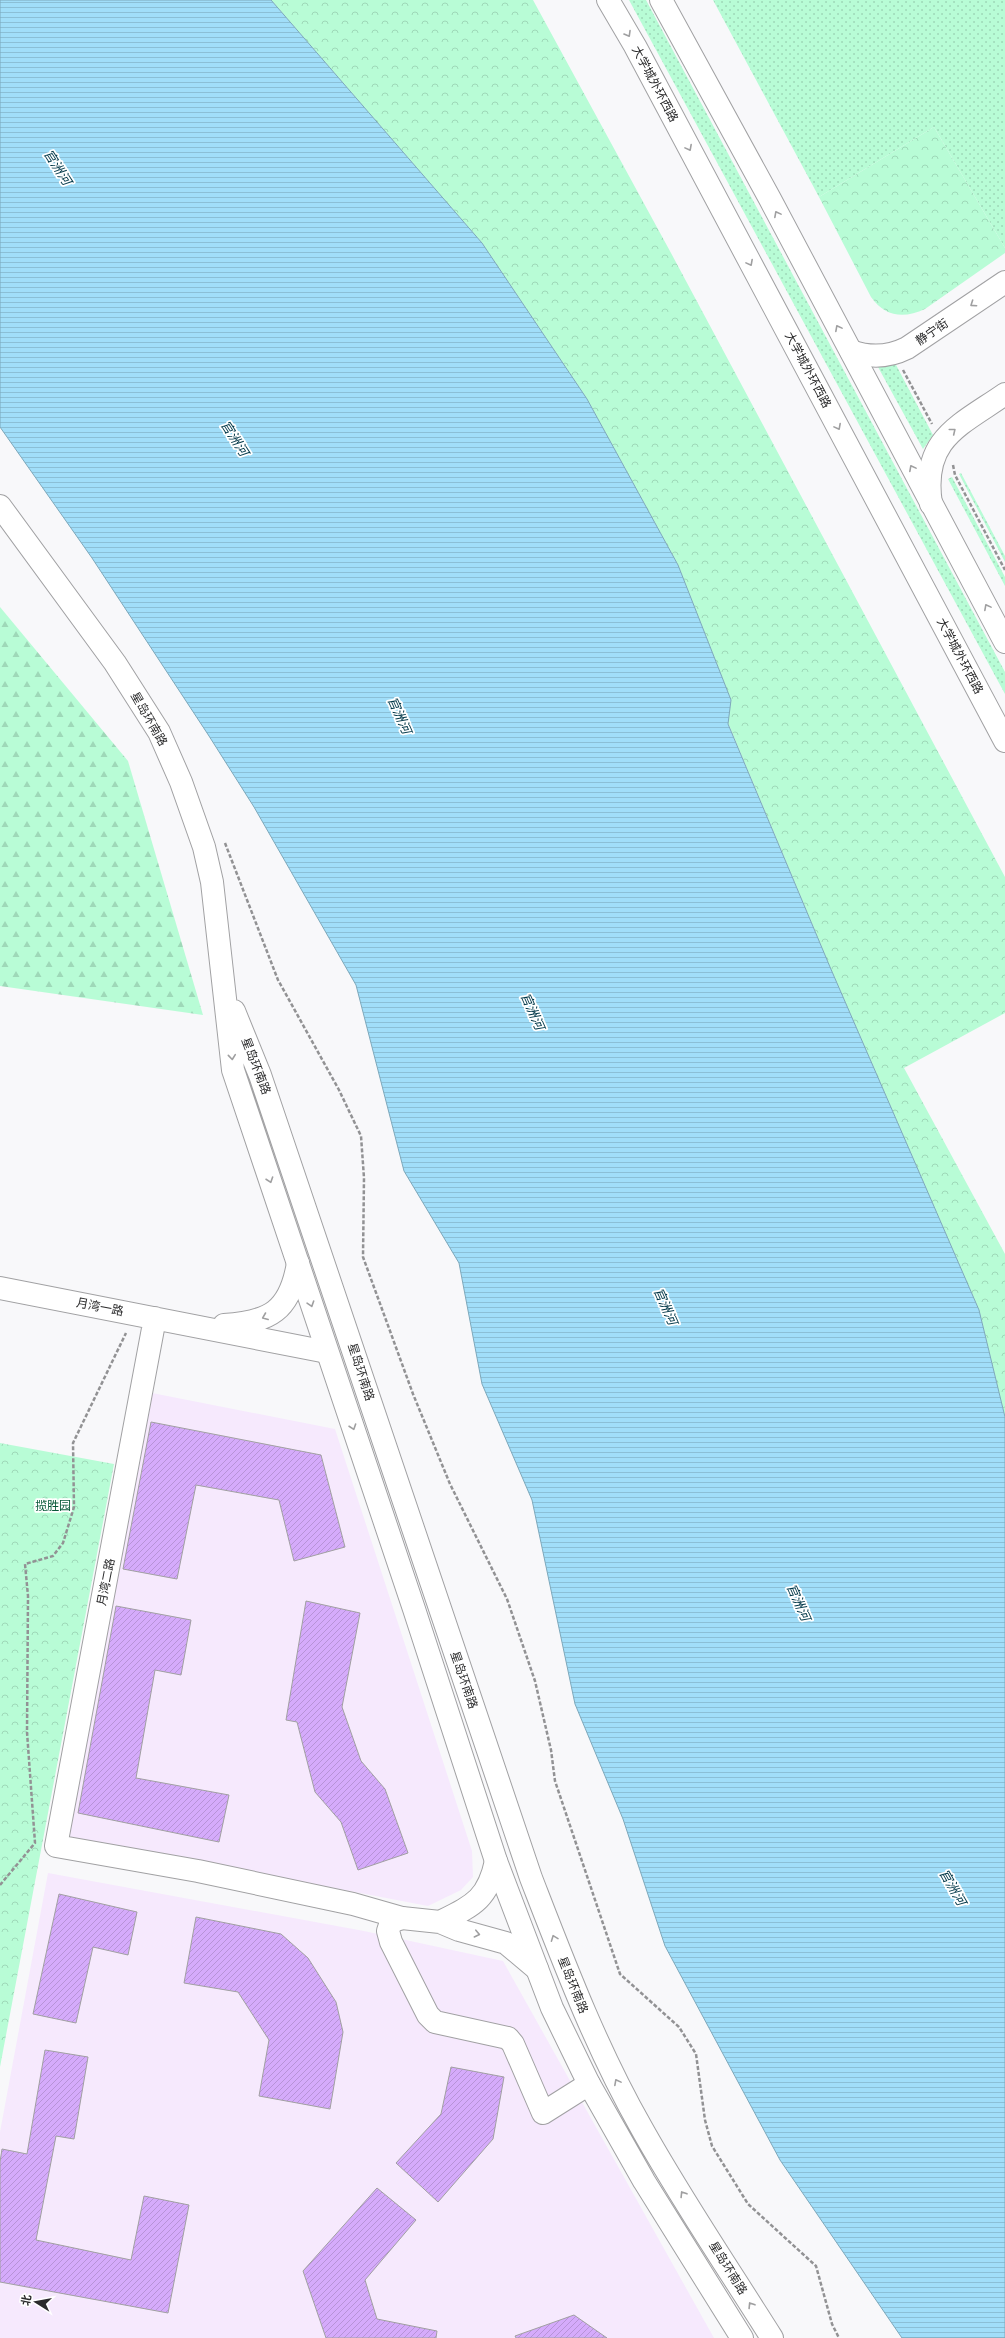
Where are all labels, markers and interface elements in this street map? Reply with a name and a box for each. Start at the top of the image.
one-way arrow [623,30,630,37]
street label: 大学城外环西路 [630,43,682,124]
one-way arrow [685,144,692,151]
water label: 官洲河 [41,146,77,190]
one-way arrow [775,210,782,218]
one-way arrow [746,259,753,266]
one-way arrow [970,299,977,307]
street label: 静宁街 [913,315,950,347]
one-way arrow [836,325,843,332]
street label: 大学城外环西路 [783,329,835,410]
water label: 官洲河 [218,417,254,461]
one-way arrow [833,423,841,430]
one-way arrow [948,428,956,435]
one-way arrow [910,465,917,472]
one-way arrow [984,604,991,612]
street label: 大学城外环西路 [935,615,987,696]
street label: 星岛环南路 [129,689,171,748]
water label: 官洲河 [385,694,416,739]
water label: 官洲河 [518,990,549,1035]
street label: 星岛环南路 [240,1035,274,1096]
one-way arrow [227,1054,236,1060]
one-way arrow [265,1177,274,1184]
water label: 官洲河 [651,1285,682,1330]
street label: 月湾一路 [75,1295,125,1317]
one-way arrow [307,1300,315,1307]
one-way arrow [262,1312,270,1320]
street label: 星岛环南路 [346,1341,378,1402]
one-way arrow [348,1423,356,1430]
park label: 揽胜园 [35,1498,71,1512]
street label: 月湾二路 [94,1557,116,1607]
water label: 官洲河 [784,1581,815,1626]
street label: 星岛环南路 [449,1649,481,1710]
water label: 官洲河 [936,1866,971,1910]
one-way arrow [474,1929,480,1937]
one-way arrow [550,1934,558,1941]
street label: 星岛环南路 [556,1954,592,2015]
one-way arrow [615,2079,622,2086]
one-way arrow [680,2192,687,2199]
street label: 星岛环南路 [707,2238,751,2297]
north arrow [16,2282,56,2322]
text: 北 [18,2293,33,2307]
one-way arrow [749,2302,756,2309]

